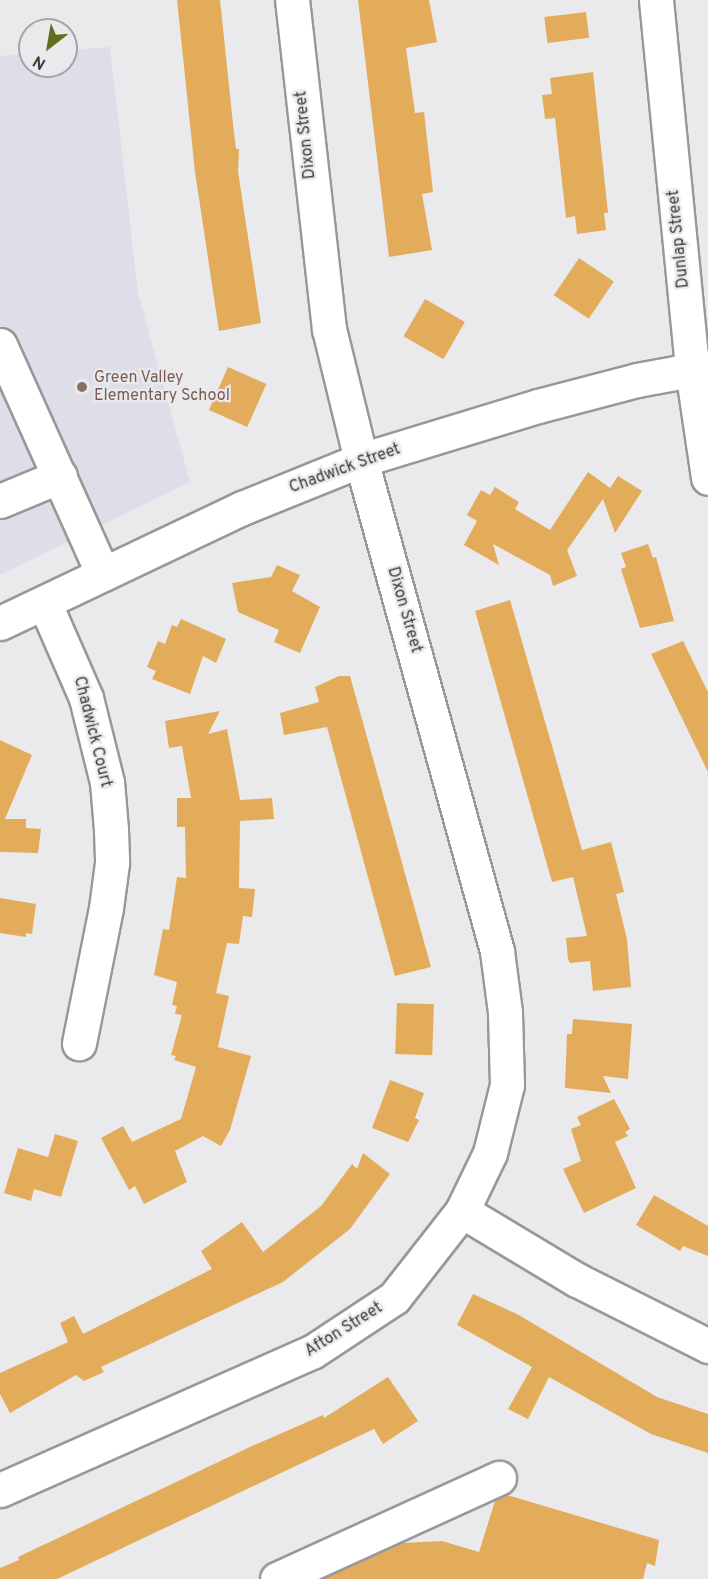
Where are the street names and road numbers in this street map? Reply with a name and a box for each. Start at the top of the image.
street label: Dixon Street [292,90,320,180]
street label: Dunlap Street [664,189,694,289]
street label: Chadwick Street [287,440,403,498]
street label: Dixon Street [383,565,425,655]
street label: Chadwick Court [69,674,115,790]
street label: Afton Street [302,1299,386,1361]

